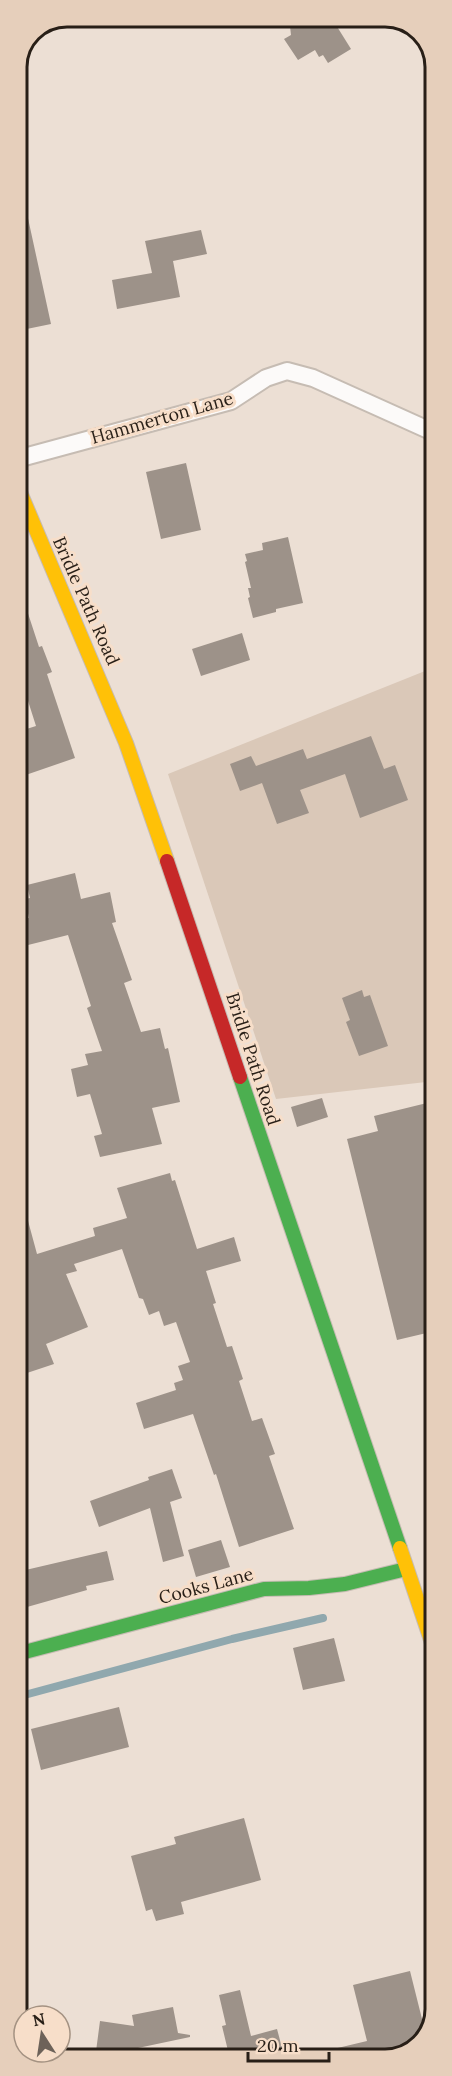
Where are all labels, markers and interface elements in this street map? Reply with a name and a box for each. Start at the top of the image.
street label: Hammerton Lane [88,386,236,449]
street label: Bridle Path Road [48,533,125,669]
street label: Bridle Path Road [221,990,286,1128]
street label: Cooks Lane [156,1562,256,1609]
north arrow [12,2004,72,2064]
text: N [31,2008,47,2030]
scale bar [248,2025,329,2063]
text: 20 m [257,2034,299,2057]

